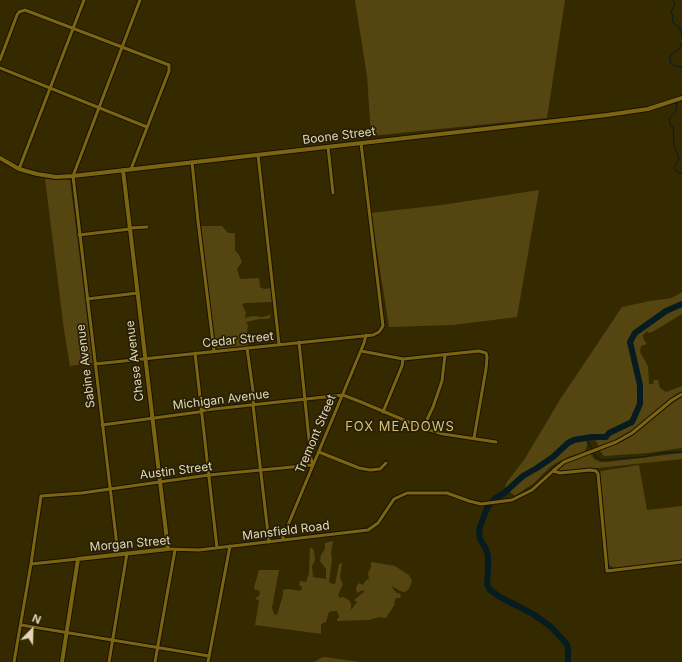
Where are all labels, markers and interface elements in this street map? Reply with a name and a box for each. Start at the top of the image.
street label: Boone Street [302,124,376,148]
street label: Chase Avenue [123,320,147,402]
street label: Sabine Avenue [74,323,98,409]
street label: Cedar Street [202,329,274,351]
street label: Michigan Avenue [172,387,270,413]
street label: Tremont Street [293,392,339,476]
district label: FOX MEADOWS [345,419,455,435]
street label: Austin Street [139,459,213,483]
street label: Mansfield Road [241,518,331,544]
street label: Morgan Street [89,533,171,555]
north arrow [12,610,52,650]
text: N [30,611,43,627]

